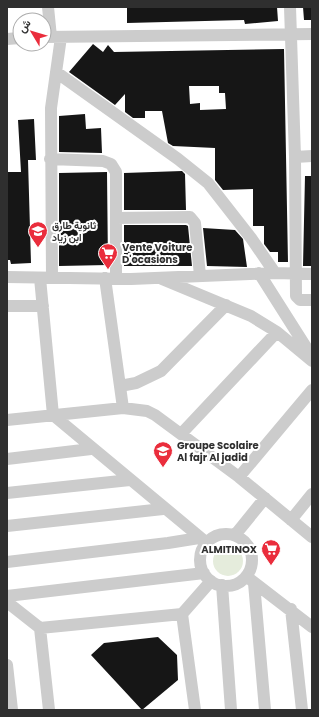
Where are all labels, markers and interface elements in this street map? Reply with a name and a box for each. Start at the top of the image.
north arrow [12,12,52,52]
text: ش [14,16,34,36]
place label: ثانوية طارق ابن زياد [52,218,97,245]
school or university icon: ثانوية طارق ابن زياد [27,220,49,248]
place label: Vente Voiture D'ocasions [122,240,192,267]
supermarket icon: Vente Voiture D'ocasions [97,242,119,270]
place label: Groupe Scolaire Al fajr Al jadid [177,438,259,465]
school or university icon: Groupe Scolaire Al fajr Al jadid [152,440,174,468]
supermarket icon: ALMITINOX [260,538,282,566]
place label: ALMITINOX [201,542,257,557]

